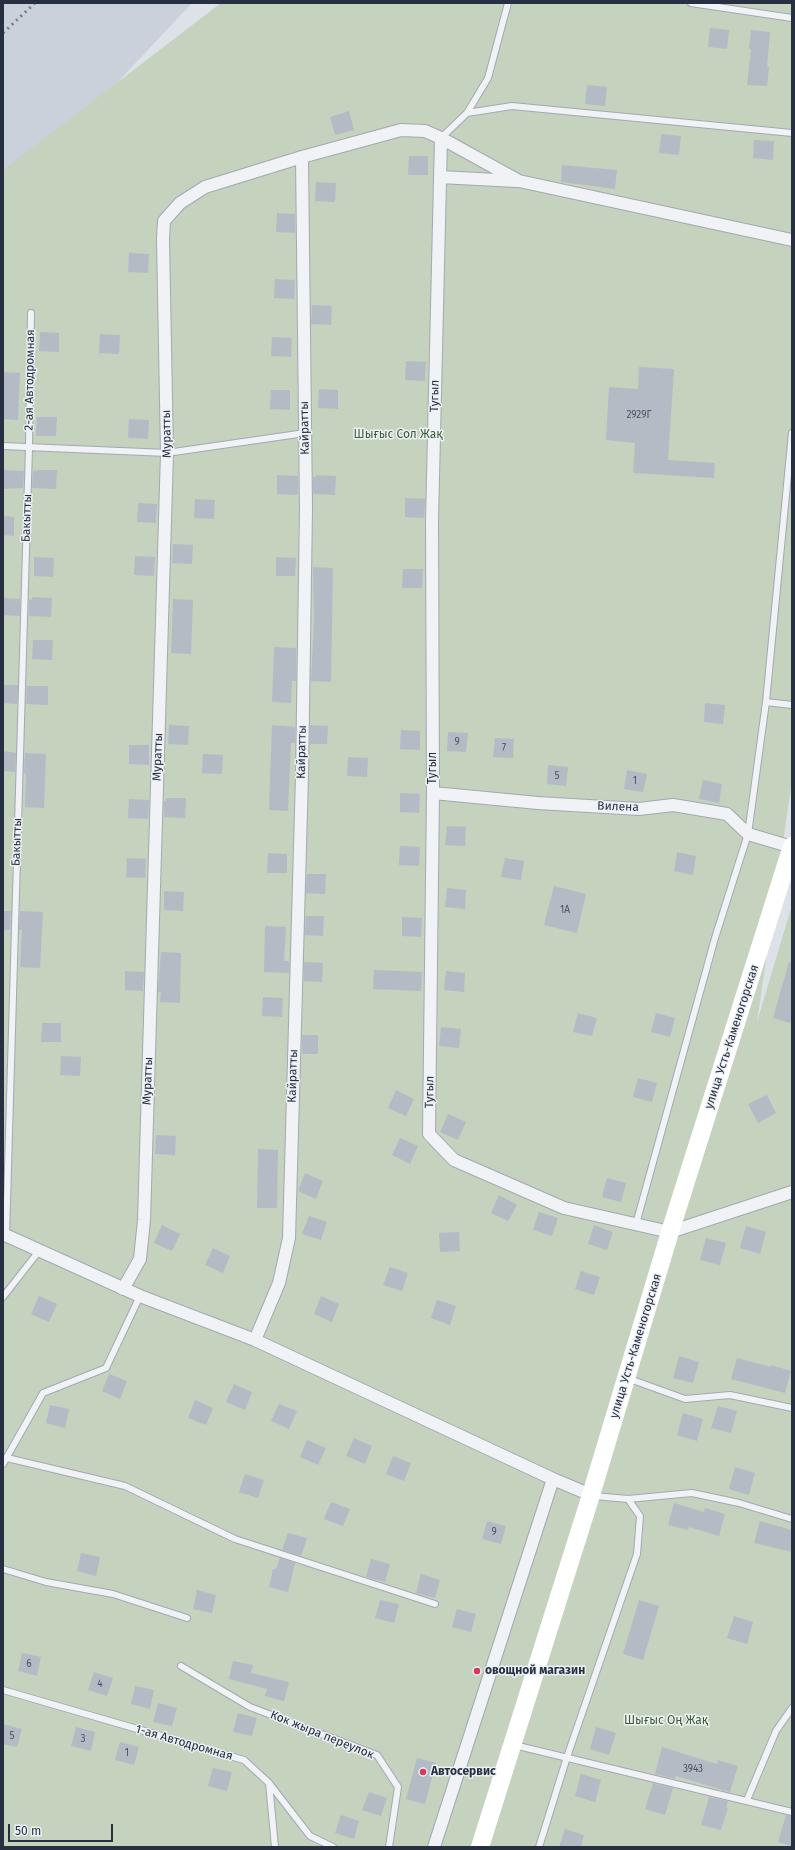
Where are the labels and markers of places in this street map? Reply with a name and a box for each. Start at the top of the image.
place label: овощной магазин [485,1664,585,1678]
marker: овощной магазин [472,1666,482,1676]
place label: Автосервис [431,1765,496,1779]
marker: Автосервис [418,1767,428,1777]

